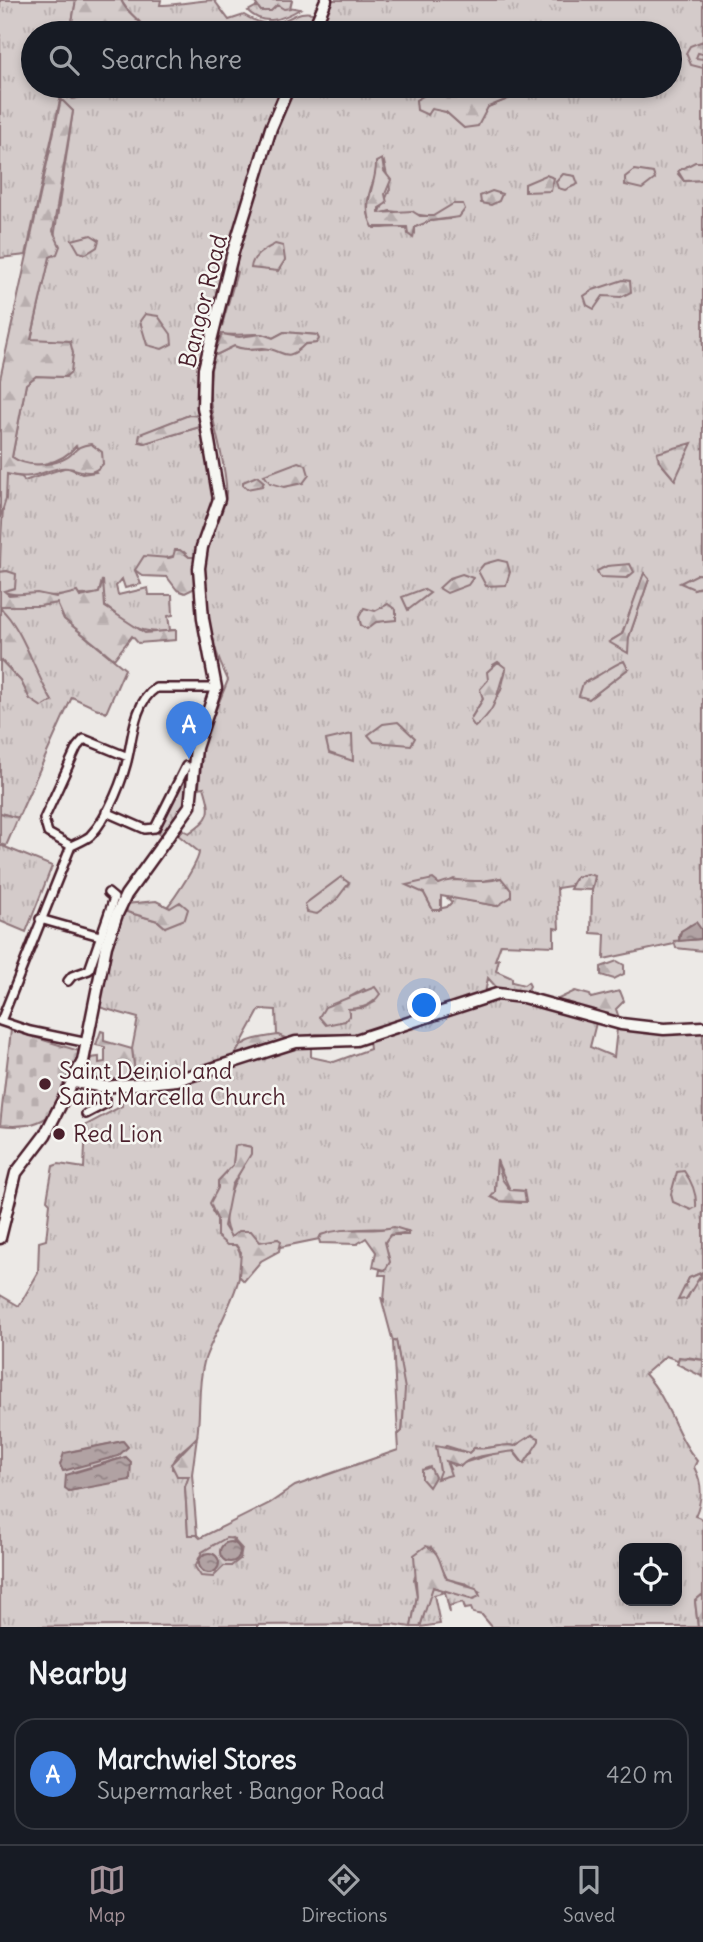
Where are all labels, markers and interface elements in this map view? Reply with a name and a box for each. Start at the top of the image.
search box [21,21,682,98]
icon: search [45,41,83,79]
text: Search here [101,43,242,76]
street label: Bangor Road [172,231,233,370]
pin: A [166,701,212,759]
your location [407,988,441,1022]
place label: Saint Deiniol and Saint Marcella Church [59,1056,286,1111]
marker: Saint Deiniol and Saint Marcella Church [37,1076,53,1092]
place label: Red Lion [73,1119,162,1148]
marker: Red Lion [51,1126,67,1142]
map controls [619,1543,682,1606]
button: locate [619,1543,682,1606]
text: Nearby [28,1654,128,1692]
text: Marchwiel Stores [97,1743,297,1776]
text: A [46,1760,60,1789]
text: 420 m [606,1760,673,1789]
text: Supermarket · Bangor Road [97,1776,385,1805]
tab: Map [88,1861,126,1927]
tab: Directions [302,1861,387,1927]
tab: Saved [563,1861,615,1927]

